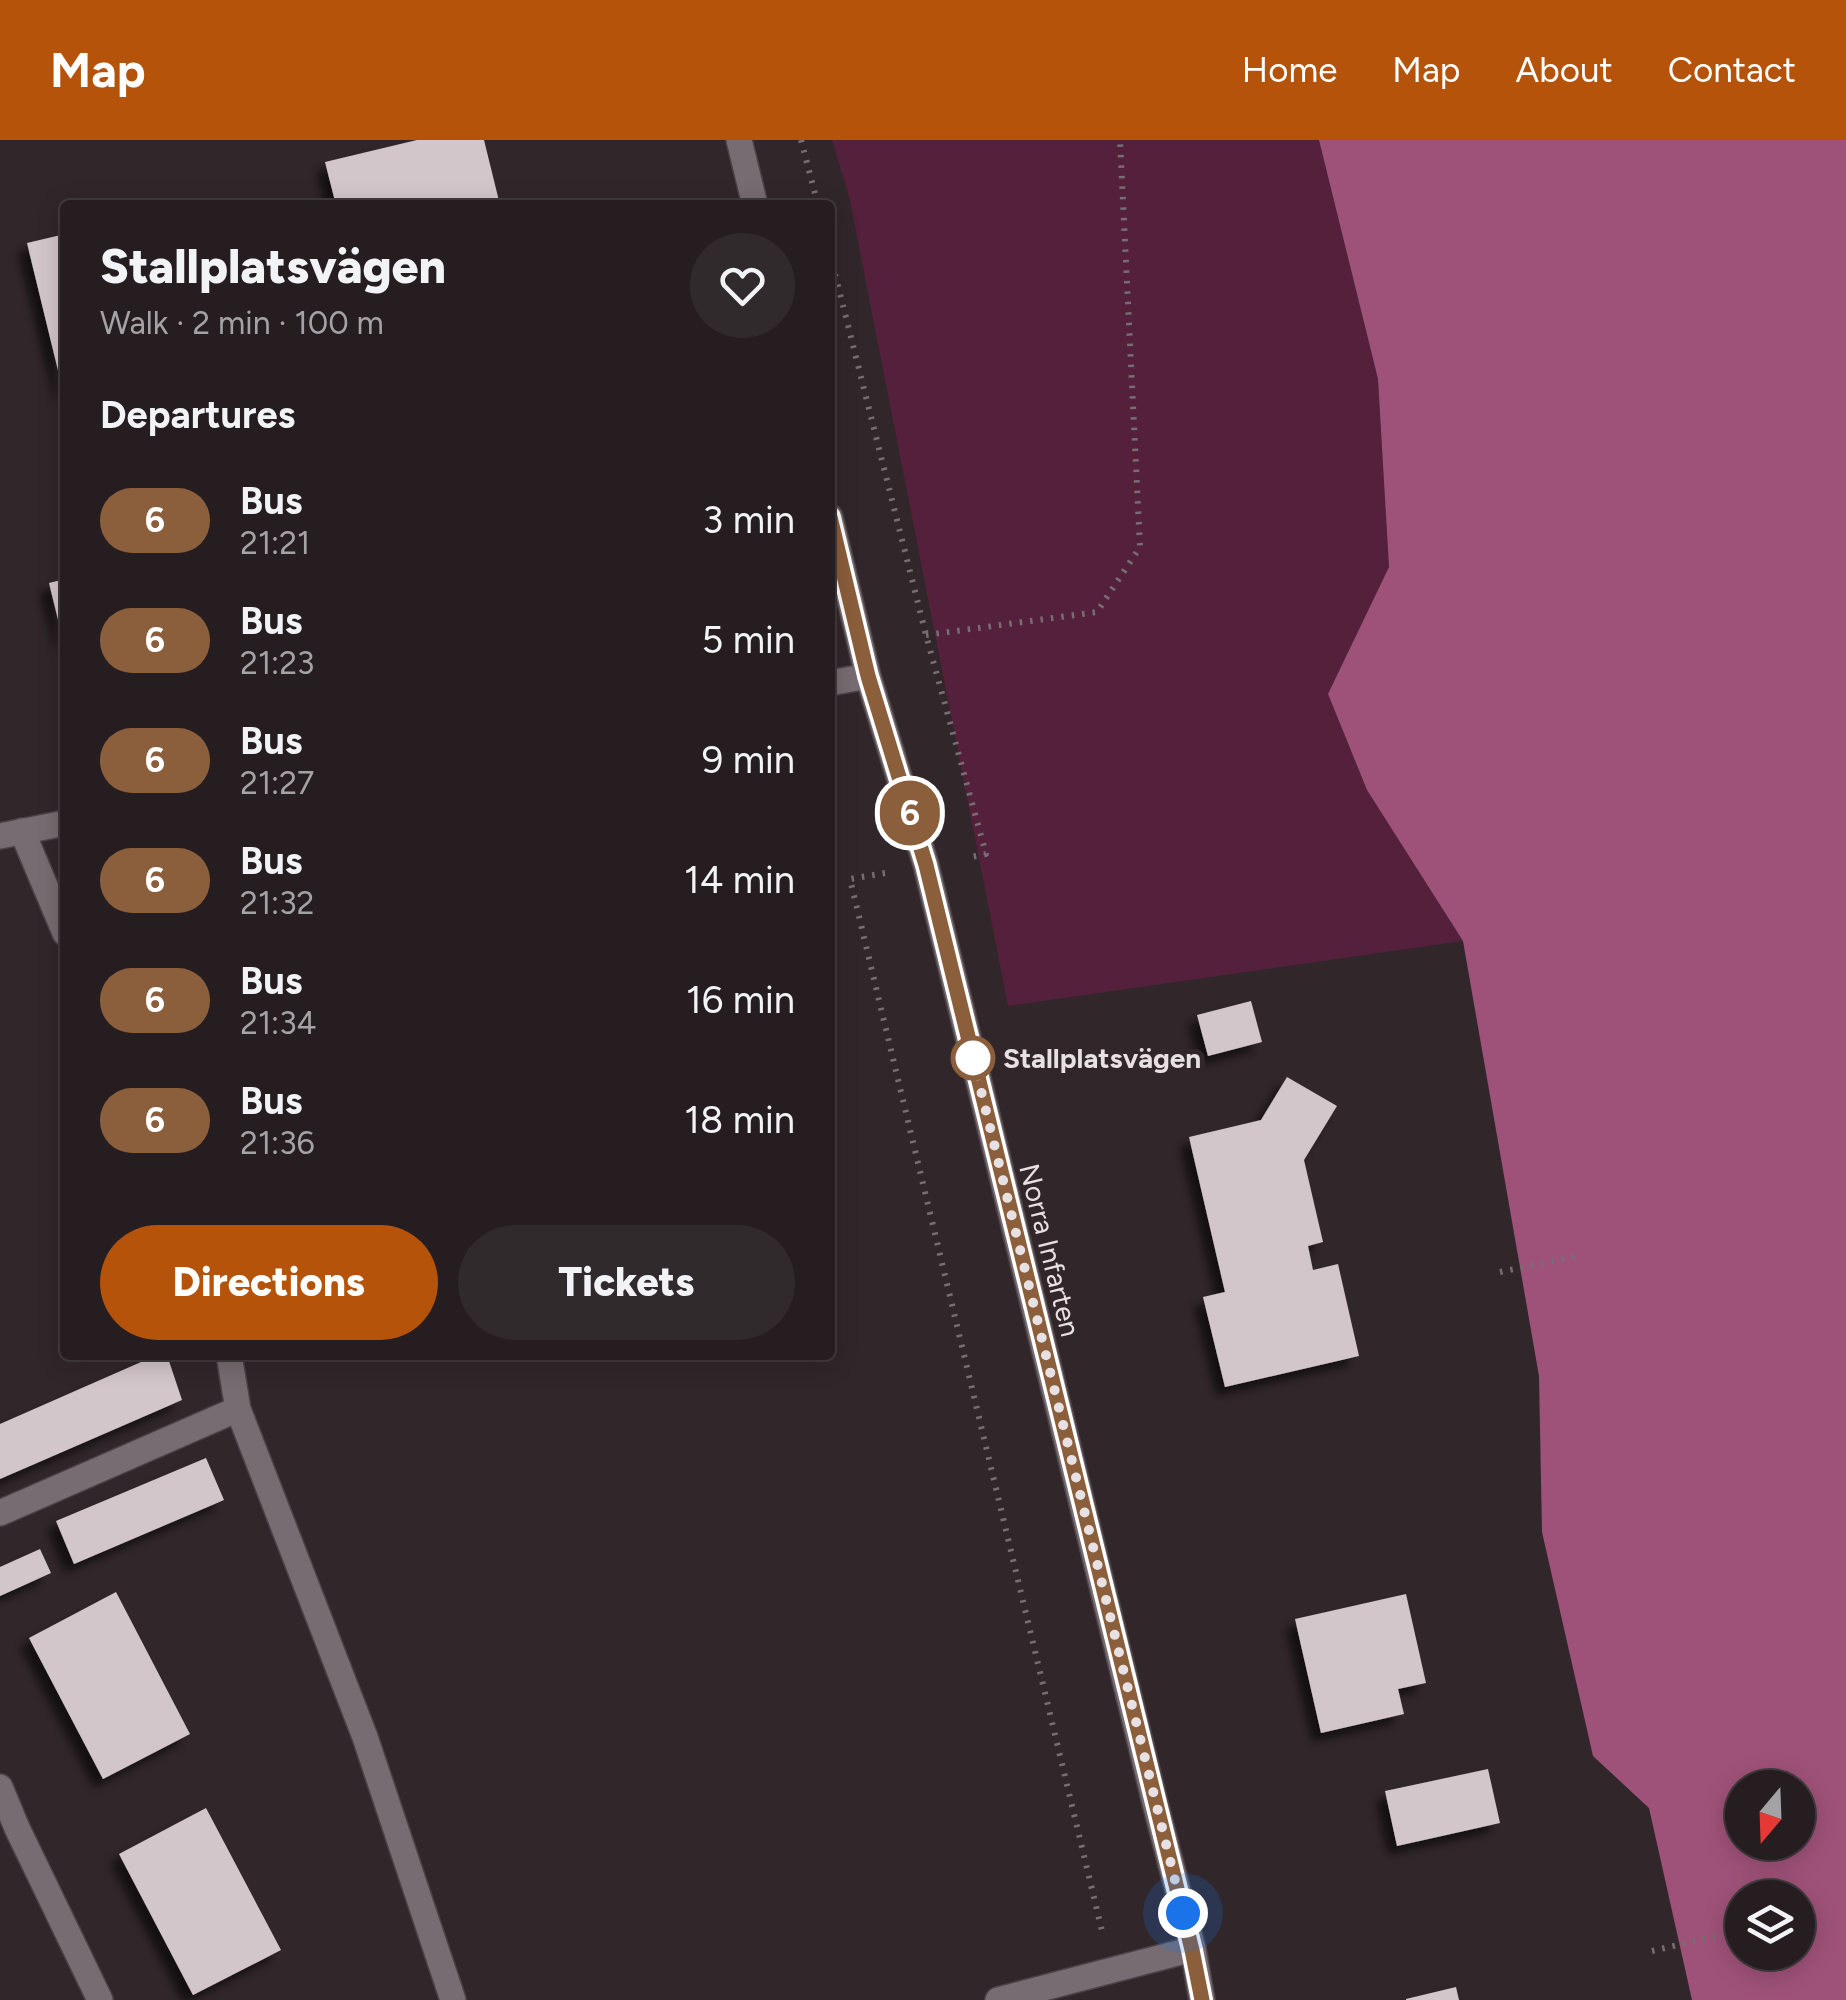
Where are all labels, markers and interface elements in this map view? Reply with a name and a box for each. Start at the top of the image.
text: Map [50,41,146,99]
text: Home [1242,49,1337,91]
text: Map [1392,49,1461,91]
text: About [1516,49,1613,91]
text: Contact [1668,49,1796,91]
button: heart [690,233,795,338]
text: Stallplatsvägen [100,237,446,295]
text: Walk · 2 min · 100 m [100,304,384,342]
text: Departures [100,392,295,438]
text: Bus [240,478,303,524]
text: 3 min [703,497,795,543]
text: 6 [145,499,165,541]
text: 21:21 [240,524,310,562]
text: Bus [240,598,303,644]
text: 5 min [701,617,795,663]
text: 6 [145,619,165,661]
text: 21:23 [240,644,315,682]
text: Bus [240,718,303,764]
text: 9 min [702,737,795,783]
text: 6 [145,739,165,781]
text: 21:27 [240,764,314,802]
line badge: 6 [878,780,942,846]
text: 6 [900,792,920,834]
text: Bus [240,838,303,884]
text: 14 min [684,857,795,903]
text: 6 [145,859,165,901]
text: 21:32 [240,884,315,922]
text: Bus [240,958,303,1004]
text: 16 min [686,977,795,1023]
text: 6 [145,979,165,1021]
text: 21:34 [240,1004,316,1042]
marker: Stallplatsvägen [952,1037,994,1079]
place label: Stallplatsvägen [1003,1041,1201,1075]
text: Bus [240,1078,303,1124]
text: 18 min [684,1097,795,1143]
text: 6 [145,1099,165,1141]
text: 21:36 [240,1124,315,1162]
street label: Norra Infarten [1012,1160,1088,1340]
button: Directions [100,1225,438,1340]
button: Tickets [458,1225,795,1340]
north arrow [1725,1770,1815,1860]
map controls [1725,1770,1815,1970]
button: layers [1725,1880,1815,1970]
your location [1158,1888,1208,1938]

